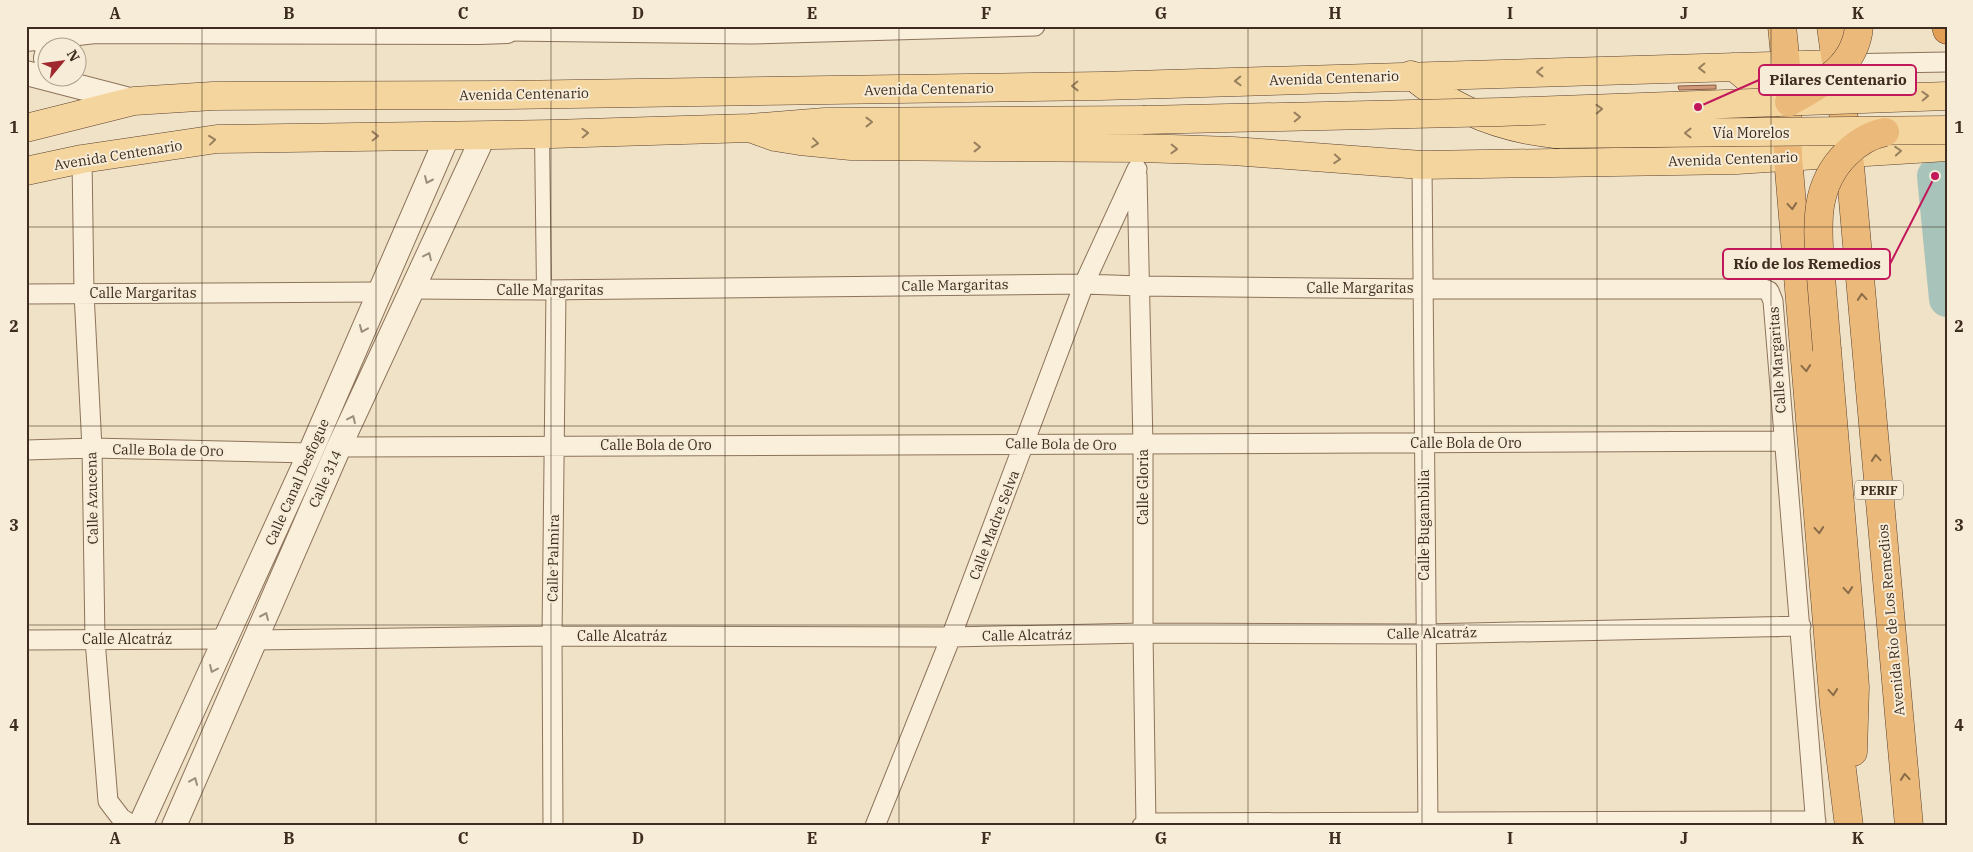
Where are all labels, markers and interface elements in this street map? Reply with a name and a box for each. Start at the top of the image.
text: A [109,3,121,23]
text: B [283,3,295,23]
text: C [458,3,468,23]
text: D [632,3,644,23]
text: E [807,3,817,23]
text: F [981,3,991,23]
text: G [1155,3,1167,23]
text: H [1329,3,1342,23]
text: I [1507,3,1513,23]
text: J [1680,3,1688,23]
text: K [1852,3,1865,23]
north arrow [38,38,88,88]
text: N [63,46,84,65]
one-way arrow [1698,62,1706,73]
callout: Pilares Centenario [1759,65,1916,95]
street label: Avenida Centenario [1269,67,1399,89]
one-way arrow [1536,67,1544,77]
text: Pilares Centenario [1769,70,1907,89]
one-way arrow [1233,76,1241,86]
street label: Avenida Centenario [864,79,994,99]
one-way arrow [1071,81,1079,92]
street label: Avenida Centenario [459,84,589,104]
one-way arrow [1922,91,1930,102]
one-way arrow [1596,103,1604,114]
one-way arrow [1294,112,1301,122]
text: 1 [9,117,19,137]
one-way arrow [866,117,873,127]
text: 1 [1954,117,1964,137]
street label: Vía Morelos [1712,124,1790,142]
one-way arrow [582,128,589,138]
one-way arrow [1684,128,1692,138]
one-way arrow [371,131,379,142]
one-way arrow [209,135,217,146]
street label: Avenida Centenario [52,136,184,174]
one-way arrow [811,137,819,148]
one-way arrow [974,142,981,152]
one-way arrow [1171,144,1179,154]
one-way arrow [1894,146,1902,157]
street label: Avenida Centenario [1668,148,1798,170]
one-way arrow [1333,153,1341,164]
one-way arrow [424,175,435,184]
one-way arrow [1786,202,1797,210]
callout: Río de los Remedios [1723,249,1890,279]
one-way arrow [421,252,432,261]
text: Río de los Remedios [1733,254,1881,273]
street label: Calle Margaritas [901,275,1009,295]
street label: Calle Margaritas [1306,279,1414,297]
street label: Calle Margaritas [496,281,604,299]
street label: Calle Margaritas [89,284,197,302]
one-way arrow [1857,292,1868,300]
street label: Calle Margaritas [1764,306,1790,414]
text: 2 [9,316,19,336]
text: 2 [1954,316,1964,336]
one-way arrow [359,324,370,333]
one-way arrow [1800,364,1811,372]
one-way arrow [346,415,356,424]
street label: Calle Canal Desfogue [261,416,333,548]
street label: Calle Bola de Oro [1005,434,1117,454]
street label: Calle Bola de Oro [1410,434,1522,452]
street label: Calle Bola de Oro [600,436,712,454]
street label: Calle Bola de Oro [112,440,224,460]
street label: Calle 314 [304,447,346,511]
street label: Calle Gloria [1134,449,1152,525]
street label: Calle Azucena [82,451,102,544]
one-way arrow [1871,454,1882,462]
street label: Calle Madre Selva [965,467,1023,582]
street label: Calle Bugambilia [1415,469,1433,581]
road number: PERIF [1855,480,1903,500]
street label: Calle Palmira [543,514,563,602]
text: 3 [9,515,19,535]
text: 3 [1954,515,1964,535]
street label: Avenida Río de Los Remedios [1874,523,1908,717]
one-way arrow [1813,526,1824,534]
one-way arrow [1842,587,1853,595]
one-way arrow [259,612,270,621]
street label: Calle Alcatráz [1387,623,1477,643]
street label: Calle Alcatráz [982,625,1072,645]
street label: Calle Alcatráz [577,627,667,645]
street label: Calle Alcatráz [82,630,172,648]
one-way arrow [208,664,219,673]
one-way arrow [1827,688,1838,696]
text: 4 [9,715,19,735]
text: 4 [1954,715,1964,735]
one-way arrow [1899,773,1910,781]
one-way arrow [187,777,198,786]
text: A [109,828,121,848]
text: B [283,828,295,848]
text: C [458,828,468,848]
text: D [632,828,644,848]
text: E [807,828,817,848]
text: F [981,828,991,848]
text: G [1155,828,1167,848]
text: H [1329,828,1342,848]
text: I [1507,828,1513,848]
text: J [1680,828,1688,848]
text: K [1852,828,1865,848]

